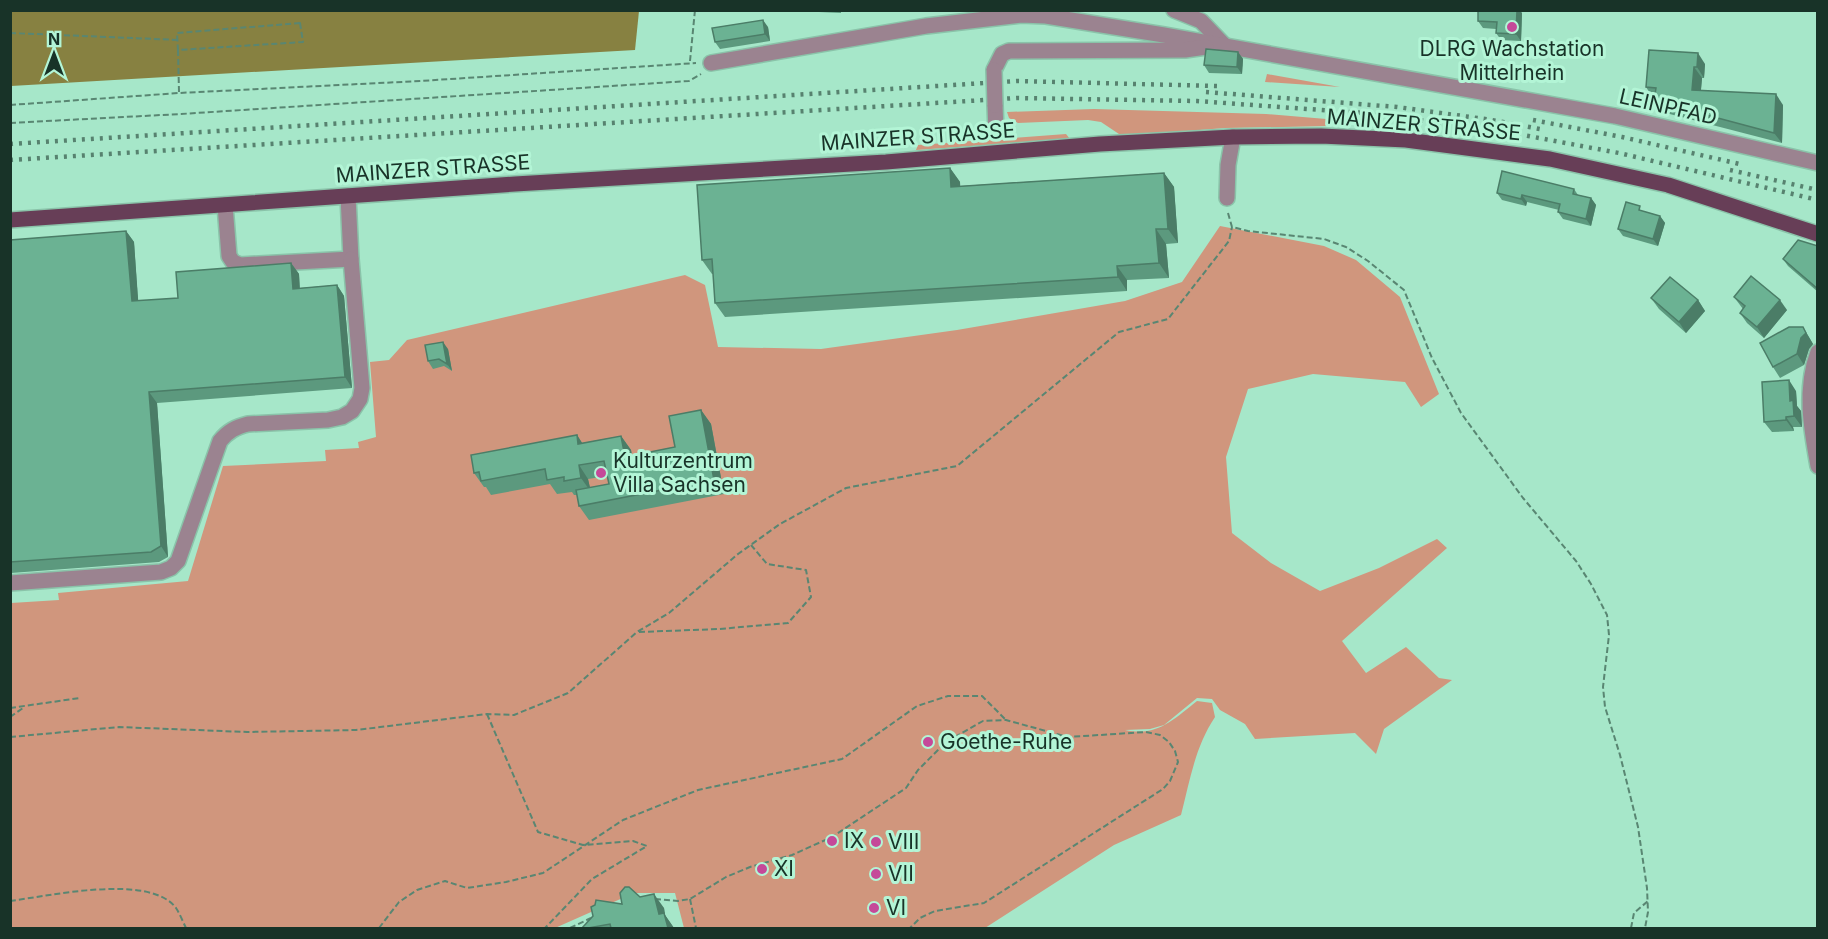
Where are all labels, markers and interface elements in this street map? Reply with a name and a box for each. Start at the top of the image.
marker: DLRG Wachstation Mittelrhein [1505,20,1519,34]
north arrow [24,24,84,84]
text: N [48,29,60,49]
place label: DLRG Wachstation Mittelrhein [1420,36,1604,85]
street label: LEINPFAD [1617,83,1719,130]
street label: MAINZER STRASSE [1326,104,1522,145]
street label: MAINZER STRASSE [820,117,1016,156]
street label: MAINZER STRASSE [335,149,531,188]
place label: Kulturzentrum Villa Sachsen [613,448,753,497]
marker: Kulturzentrum Villa Sachsen [594,466,608,480]
place label: Goethe-Ruhe [940,729,1072,754]
marker: Goethe-Ruhe [921,735,935,749]
place label: IX [844,828,864,853]
place label: VIII [888,829,919,854]
marker: IX [825,834,839,848]
marker: VIII [869,835,883,849]
place label: XI [774,856,794,881]
place label: VII [888,861,914,886]
marker: XI [755,862,769,876]
marker: VII [869,867,883,881]
place label: VI [886,895,906,920]
marker: VI [867,901,881,915]

